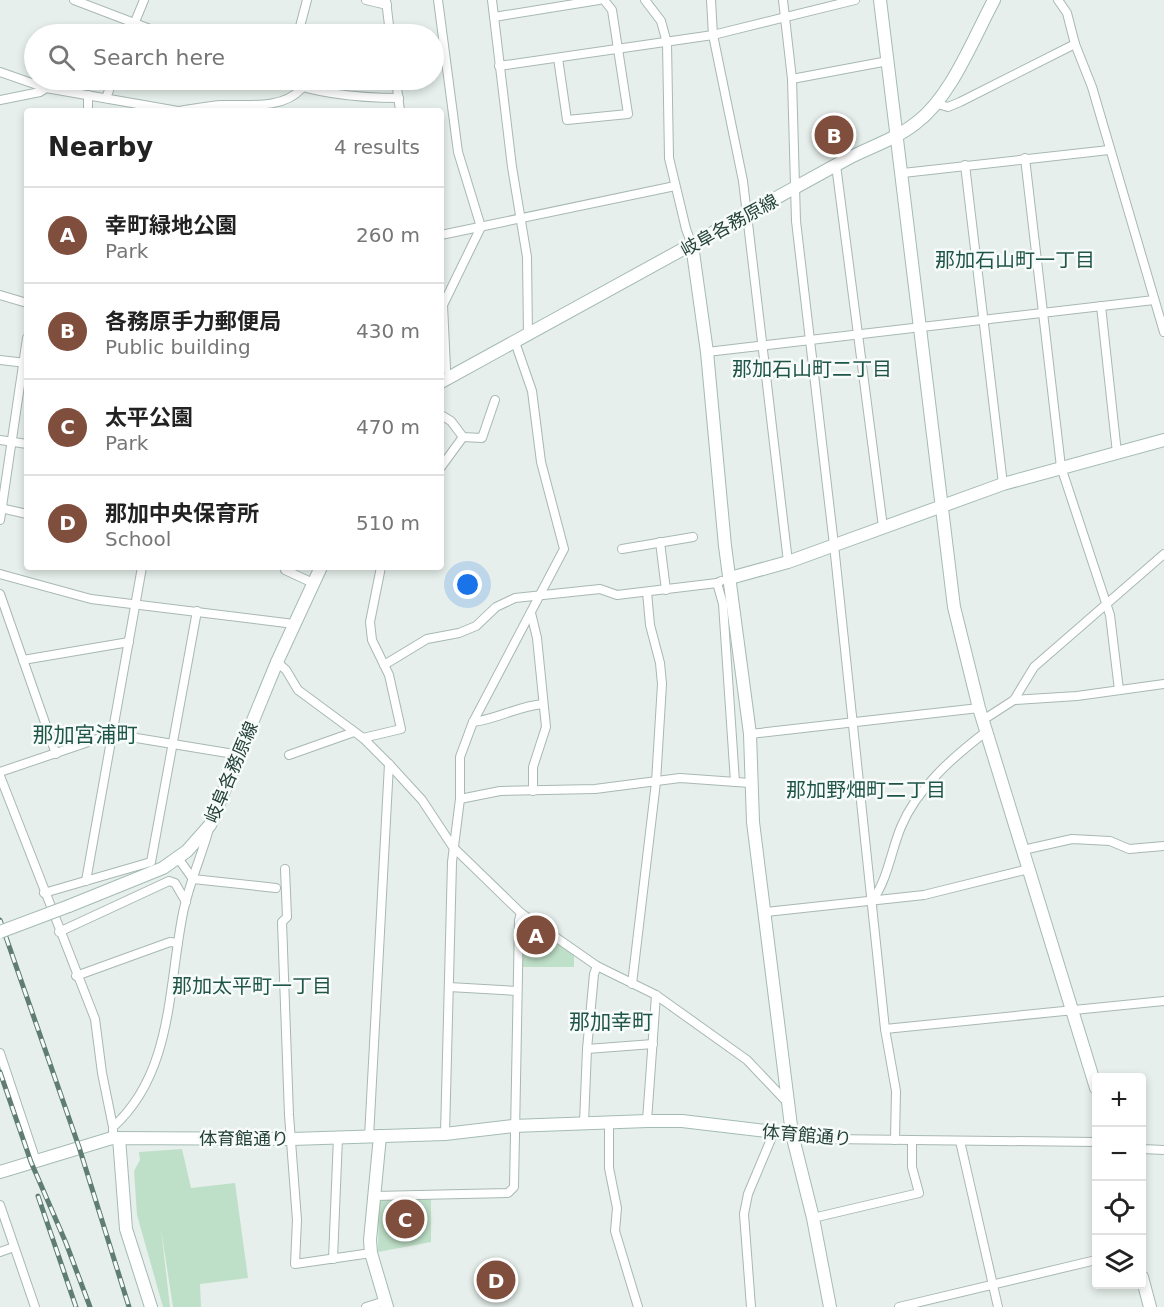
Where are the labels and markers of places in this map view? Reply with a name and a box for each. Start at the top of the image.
pin: B [814,112,854,158]
pin: A [516,912,556,958]
pin: C [386,1196,424,1242]
pin: D [476,1258,516,1302]

